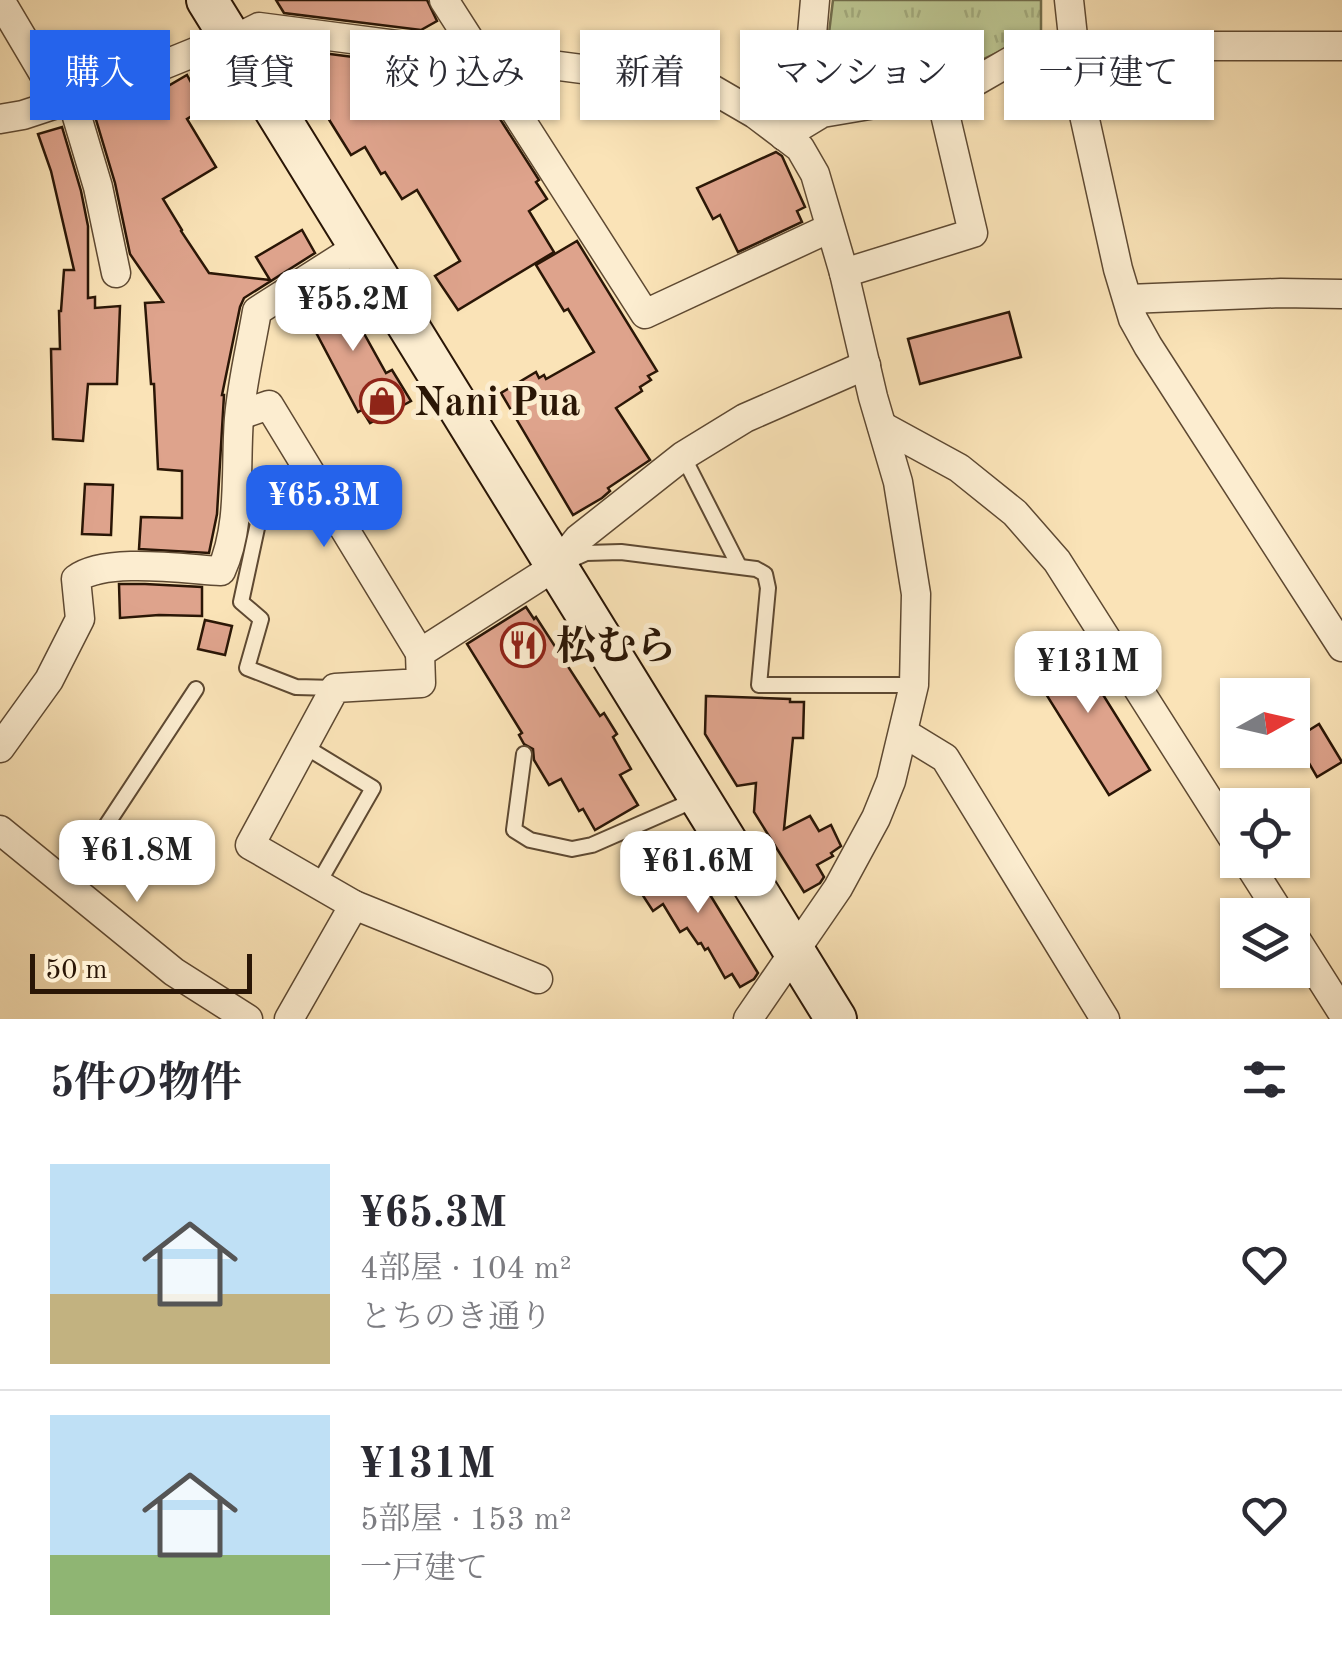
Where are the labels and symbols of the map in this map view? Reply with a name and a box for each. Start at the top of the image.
pin: ¥55.2M [272,269,434,354]
shop icon: Nani Pua [359,378,405,424]
place label: Nani Pua [414,385,581,425]
pin: ¥65.3M [243,465,405,550]
restaurant icon: 松むら [500,622,546,668]
place label: 松むら [556,625,676,669]
pin: ¥131M [1018,631,1158,716]
north arrow [1220,678,1310,768]
pin: ¥61.8M [56,820,218,905]
pin: ¥61.6M [617,831,779,916]
scale bar [30,949,252,994]

